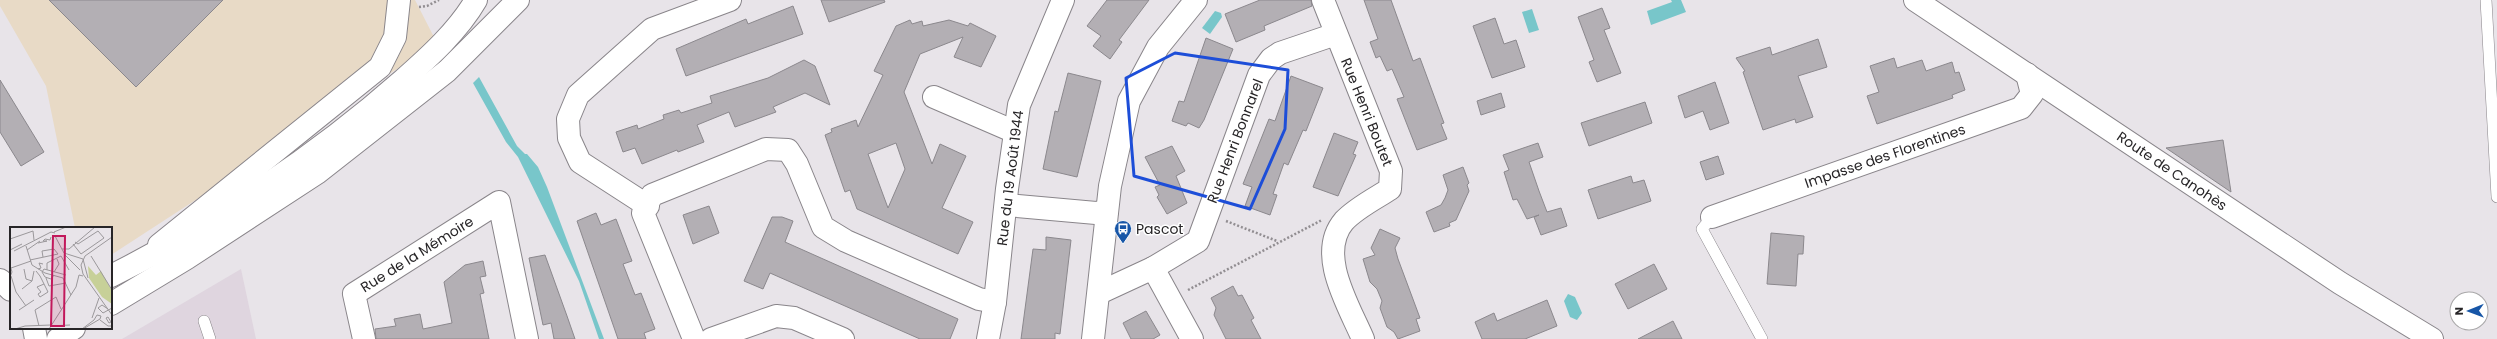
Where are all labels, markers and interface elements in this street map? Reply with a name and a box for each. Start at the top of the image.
street label: Rue Henri Boutet [1336,55,1398,169]
street label: Rue Henri Bonnarel [1202,76,1268,206]
street label: Rue du 19 Août 1944 [992,109,1028,247]
street label: Impasse des Florentines [1802,119,1968,193]
street label: Route de Canohès [2113,127,2231,215]
street label: Rue de la Mémoire [357,211,478,297]
bus stop icon: Pascot [1113,219,1133,244]
place label: Pascot [1136,219,1183,239]
inset map [10,227,112,329]
north arrow [2449,291,2489,331]
text: N [2451,307,2467,315]

